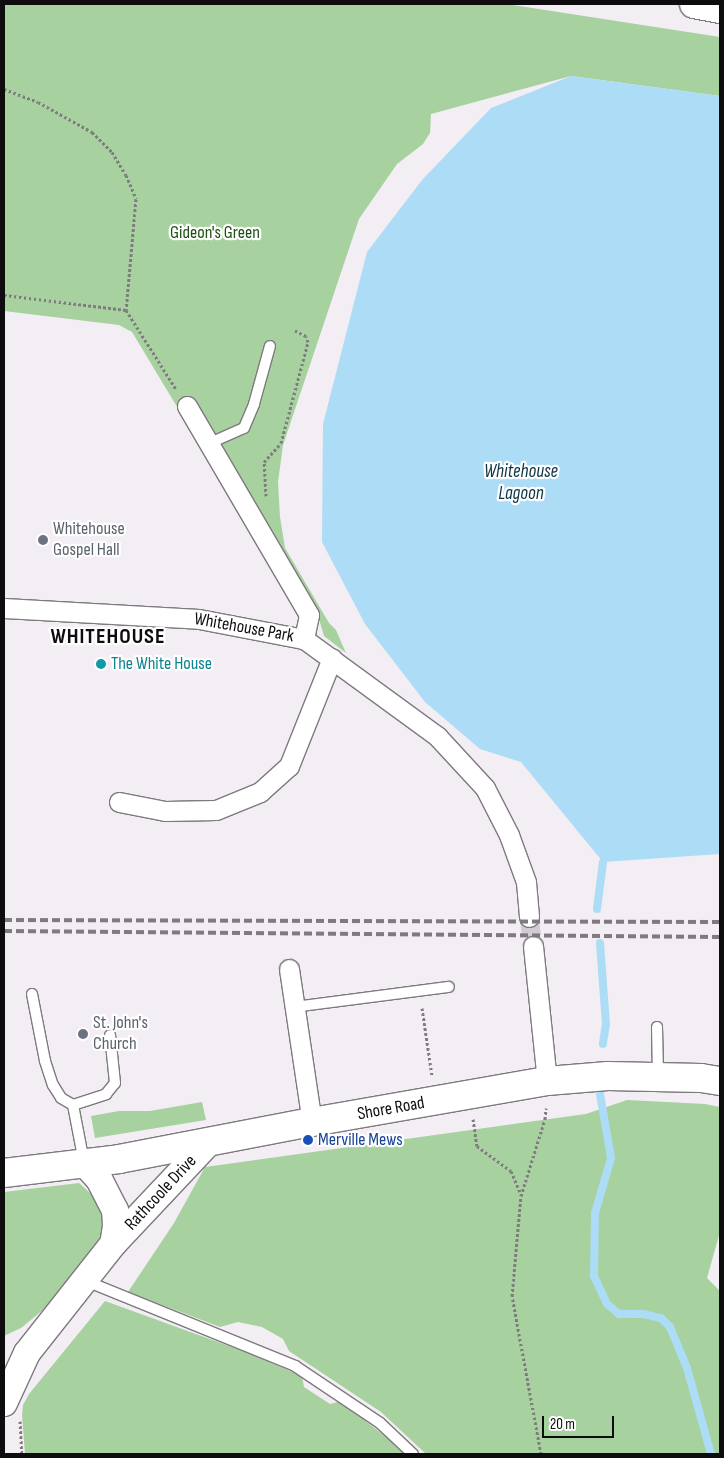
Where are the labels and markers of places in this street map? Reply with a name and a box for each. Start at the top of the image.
place label: Whitehouse Gospel Hall [53,519,125,562]
marker: Whitehouse Gospel Hall [37,534,49,546]
place label: The White House [111,653,212,675]
marker: The White House [95,658,107,670]
place label: St. John's Church [93,1013,148,1056]
marker: St. John's Church [77,1028,89,1040]
place label: Merville Mews [318,1129,403,1151]
marker: Merville Mews [302,1134,314,1146]

